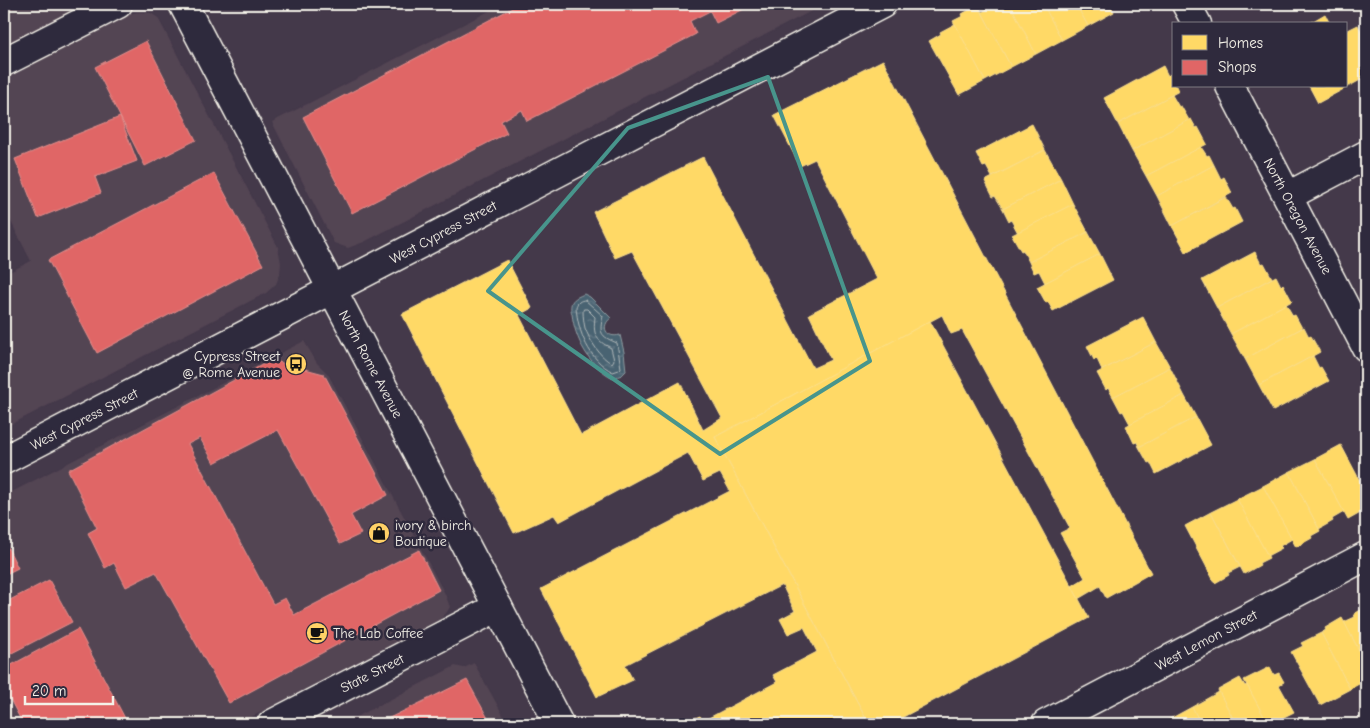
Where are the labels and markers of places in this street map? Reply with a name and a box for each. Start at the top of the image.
place label: Cypress Street @ Rome Avenue [182,348,281,381]
bus stop icon: Cypress Street @ Rome Avenue [284,352,308,376]
place label: ivory & birch Boutique [395,517,471,550]
shop icon: ivory & birch Boutique [367,521,391,545]
cafe icon: The Lab Coffee [305,621,329,645]
place label: The Lab Coffee [333,625,423,642]

